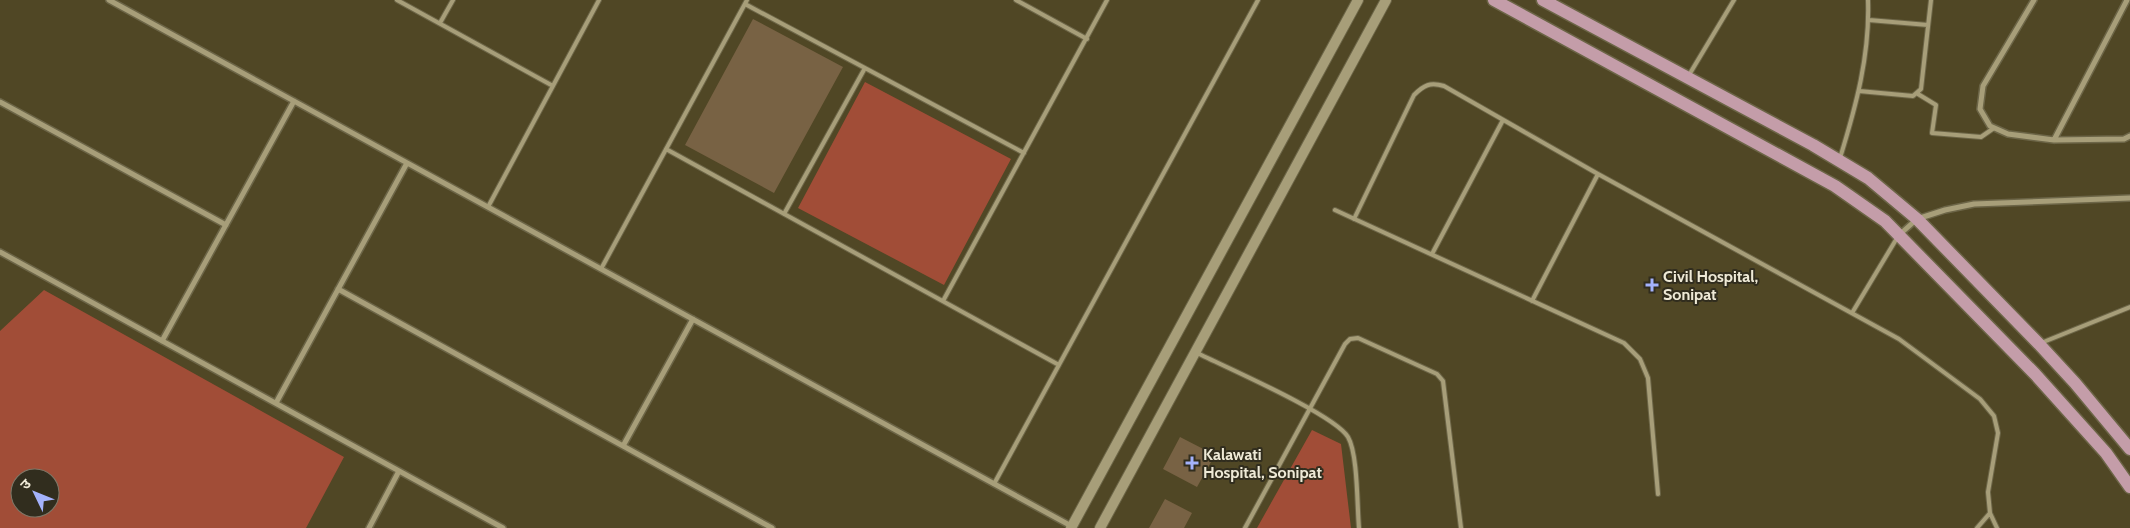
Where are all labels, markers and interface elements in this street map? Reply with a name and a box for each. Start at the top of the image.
place label: Civil Hospital, Sonipat [1663,267,1758,304]
marker: Civil Hospital, Sonipat [1645,278,1659,292]
place label: Kalawati Hospital, Sonipat [1203,445,1322,482]
marker: Kalawati Hospital, Sonipat [1185,456,1199,470]
north arrow [10,468,60,518]
text: उ [16,474,35,493]

